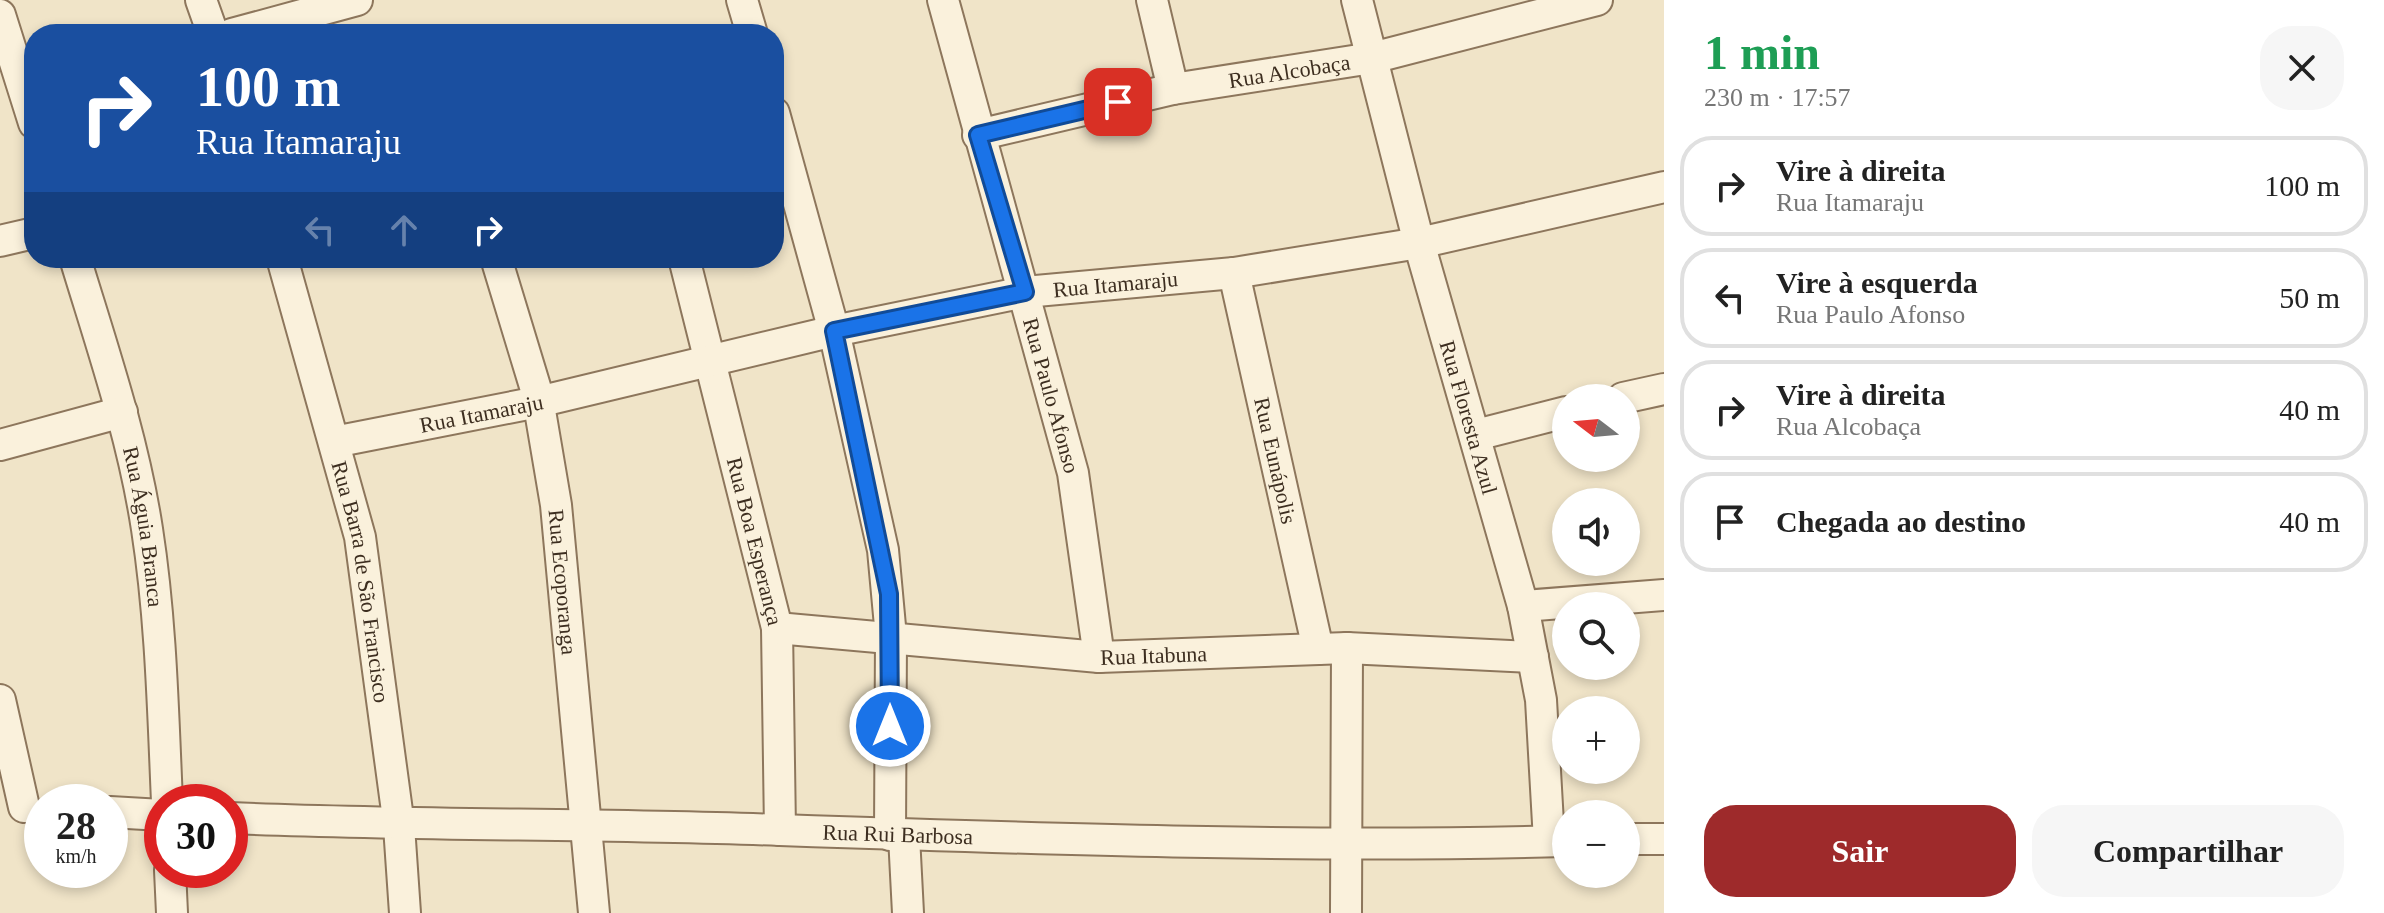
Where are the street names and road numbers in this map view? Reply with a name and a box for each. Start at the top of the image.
street label: Rua Alcobaça [1227,49,1352,93]
street label: Rua Itamaraju [1052,266,1179,302]
street label: Rua Paulo Afonso [1018,315,1085,476]
street label: Rua Floresta Azul [1435,337,1503,497]
street label: Rua Itamaraju [417,389,545,437]
street label: Rua Eunápolis [1250,395,1302,526]
street label: Rua Águia Branca [118,444,169,608]
street label: Rua Boa Esperança [722,455,788,628]
street label: Rua Barra de São Francisco [327,458,395,704]
street label: Rua Ecoporanga [544,508,582,656]
street label: Rua Itabuna [1100,641,1208,669]
street label: Rua Rui Barbosa [822,819,974,849]

